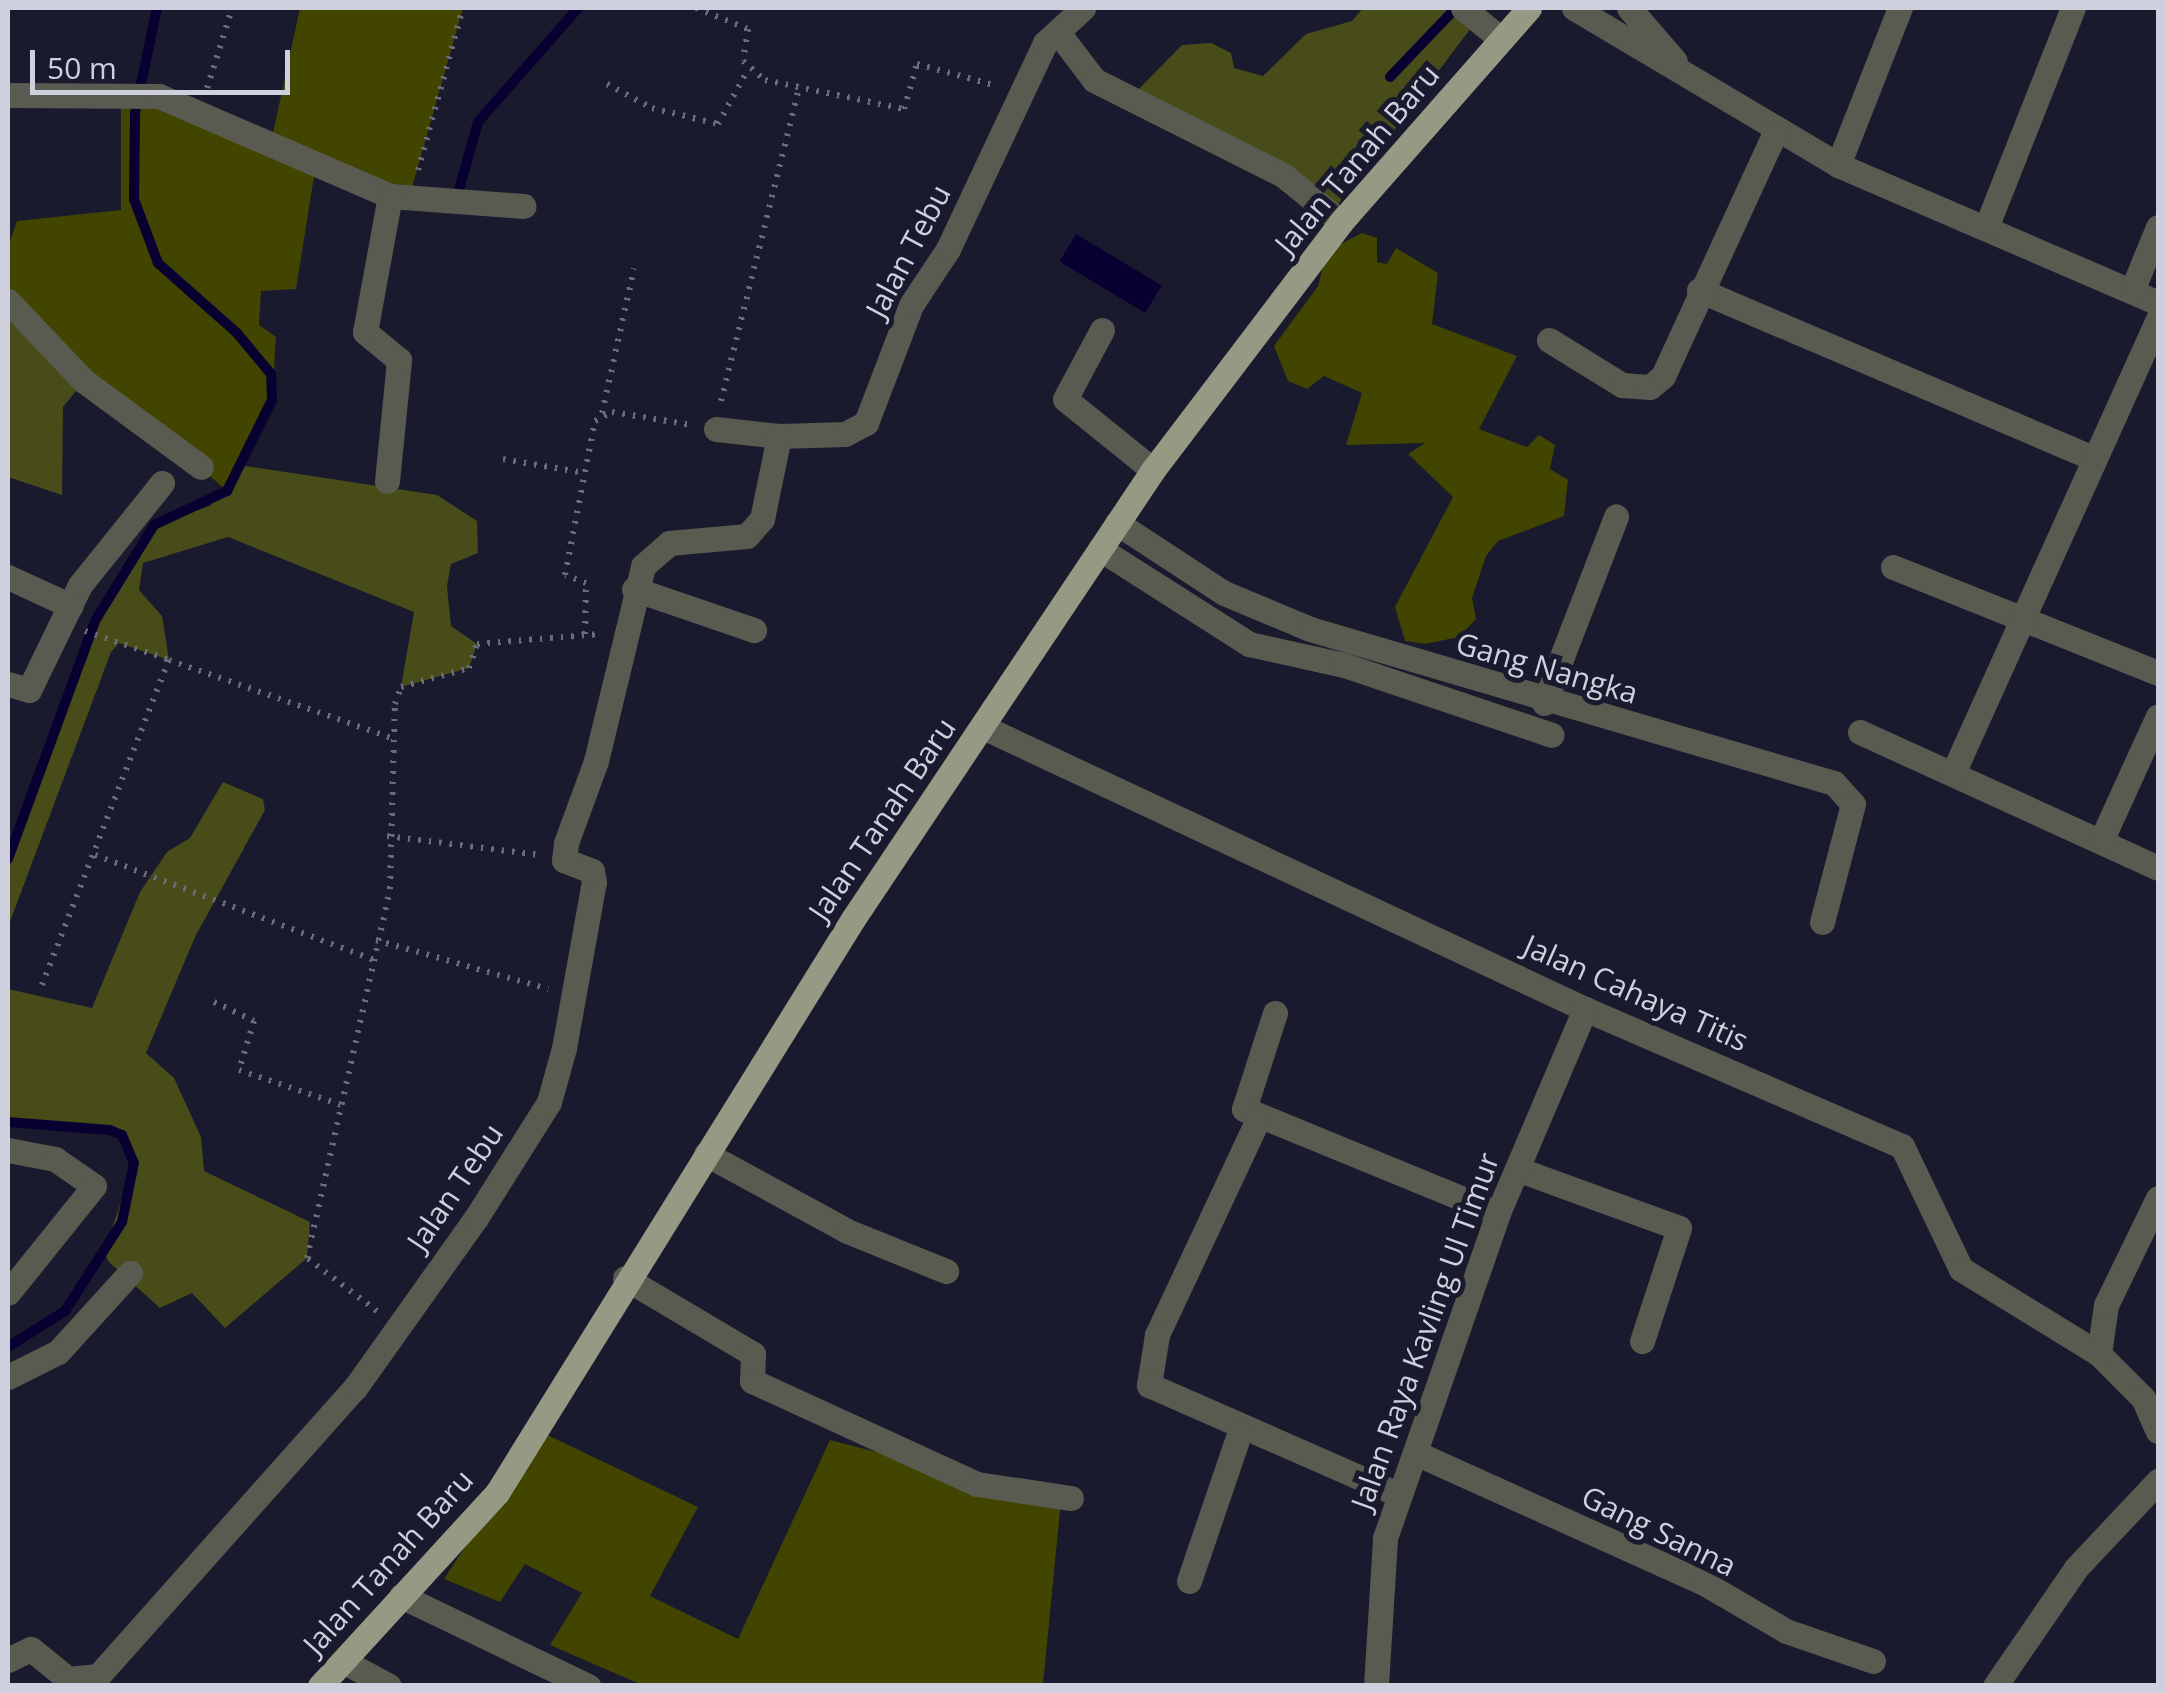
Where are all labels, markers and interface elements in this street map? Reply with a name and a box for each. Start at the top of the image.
scale bar [35,30,295,92]
text: 50 m [47,47,117,88]
street label: Jalan Tanah Baru [1267,57,1447,261]
street label: Jalan Tebu [858,178,958,324]
street label: Gang Nangka [1452,625,1642,711]
street label: Jalan Tanah Baru [801,711,963,927]
street label: Jalan Cahaya Titis [1518,927,1754,1059]
street label: Jalan Tebu [399,1117,511,1257]
street label: Jalan Raya Kavling Ul Timur [1344,1148,1506,1514]
street label: Jalan Tanah Baru [296,1462,480,1662]
street label: Gang Sanna [1576,1478,1742,1584]

